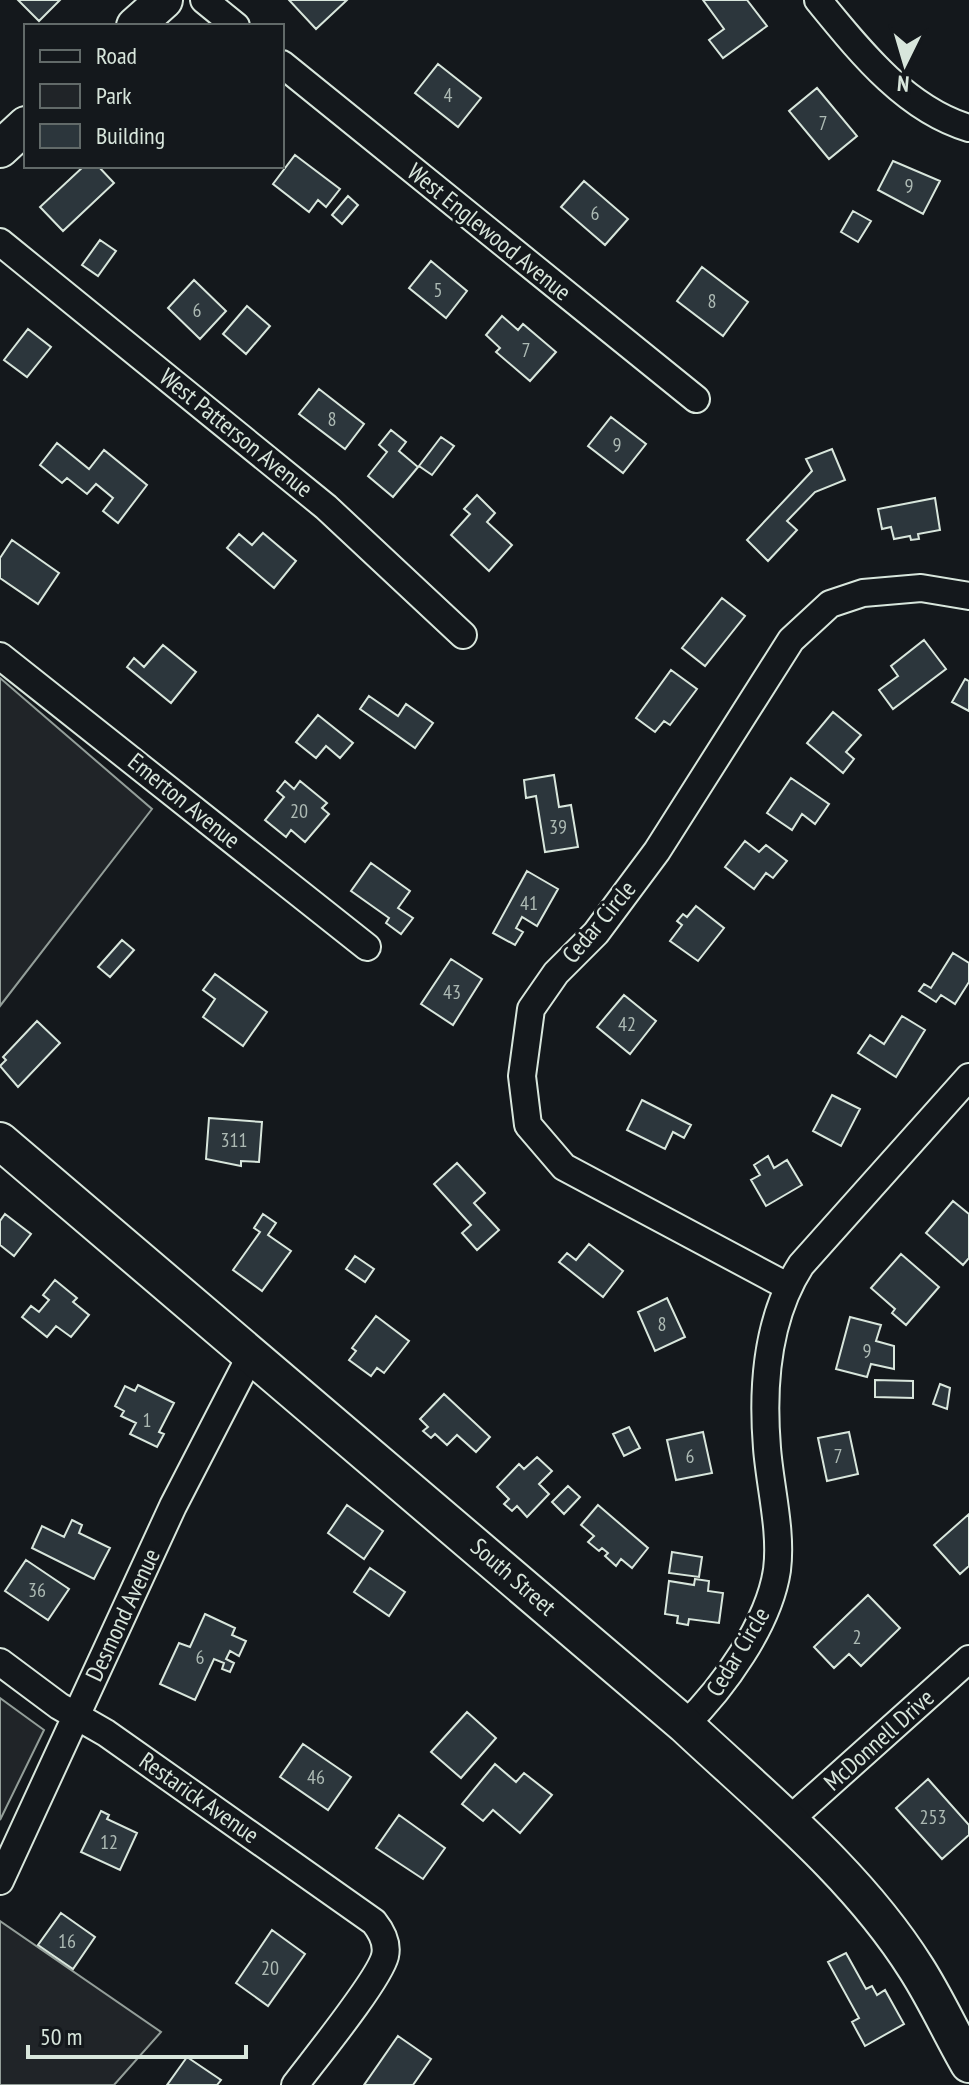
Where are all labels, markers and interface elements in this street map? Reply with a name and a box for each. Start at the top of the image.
legend [24,24,284,168]
north arrow [865,24,945,104]
text: Road [96,40,137,71]
text: N [896,69,910,98]
text: Park [96,80,132,111]
house number: 4 [444,82,453,108]
house number: 7 [819,110,828,136]
text: Building [96,120,165,151]
street label: West Englewood Avenue [401,156,577,307]
house number: 9 [905,173,914,199]
house number: 6 [591,200,600,226]
house number: 5 [434,277,443,303]
house number: 8 [708,288,717,314]
house number: 6 [193,297,202,323]
house number: 7 [522,337,531,363]
street label: West Patterson Avenue [153,361,319,504]
house number: 8 [328,406,337,432]
house number: 9 [613,432,622,458]
street label: Emerton Avenue [122,746,247,855]
house number: 20 [290,798,308,824]
house number: 39 [549,814,567,840]
street label: Cedar Circle [555,874,642,969]
house number: 41 [520,890,538,916]
house number: 43 [443,979,461,1005]
house number: 42 [618,1011,636,1037]
house number: 311 [221,1127,248,1153]
house number: 8 [658,1311,667,1337]
house number: 9 [863,1338,872,1364]
house number: 1 [143,1407,152,1433]
house number: 6 [686,1443,695,1469]
house number: 7 [834,1443,843,1469]
street label: South Street [464,1531,563,1622]
street label: Desmond Avenue [78,1544,167,1686]
house number: 36 [28,1577,46,1603]
street label: Cedar Circle [699,1601,776,1702]
house number: 2 [853,1624,862,1650]
house number: 6 [196,1644,205,1670]
street label: McDonnell Drive [817,1682,940,1797]
street label: Restarick Avenue [133,1745,265,1850]
house number: 46 [307,1764,325,1790]
house number: 253 [920,1804,947,1830]
house number: 12 [100,1829,118,1855]
house number: 16 [58,1928,76,1954]
house number: 20 [261,1955,279,1981]
scale bar [28,2009,246,2059]
text: 50 m [40,2021,82,2052]

